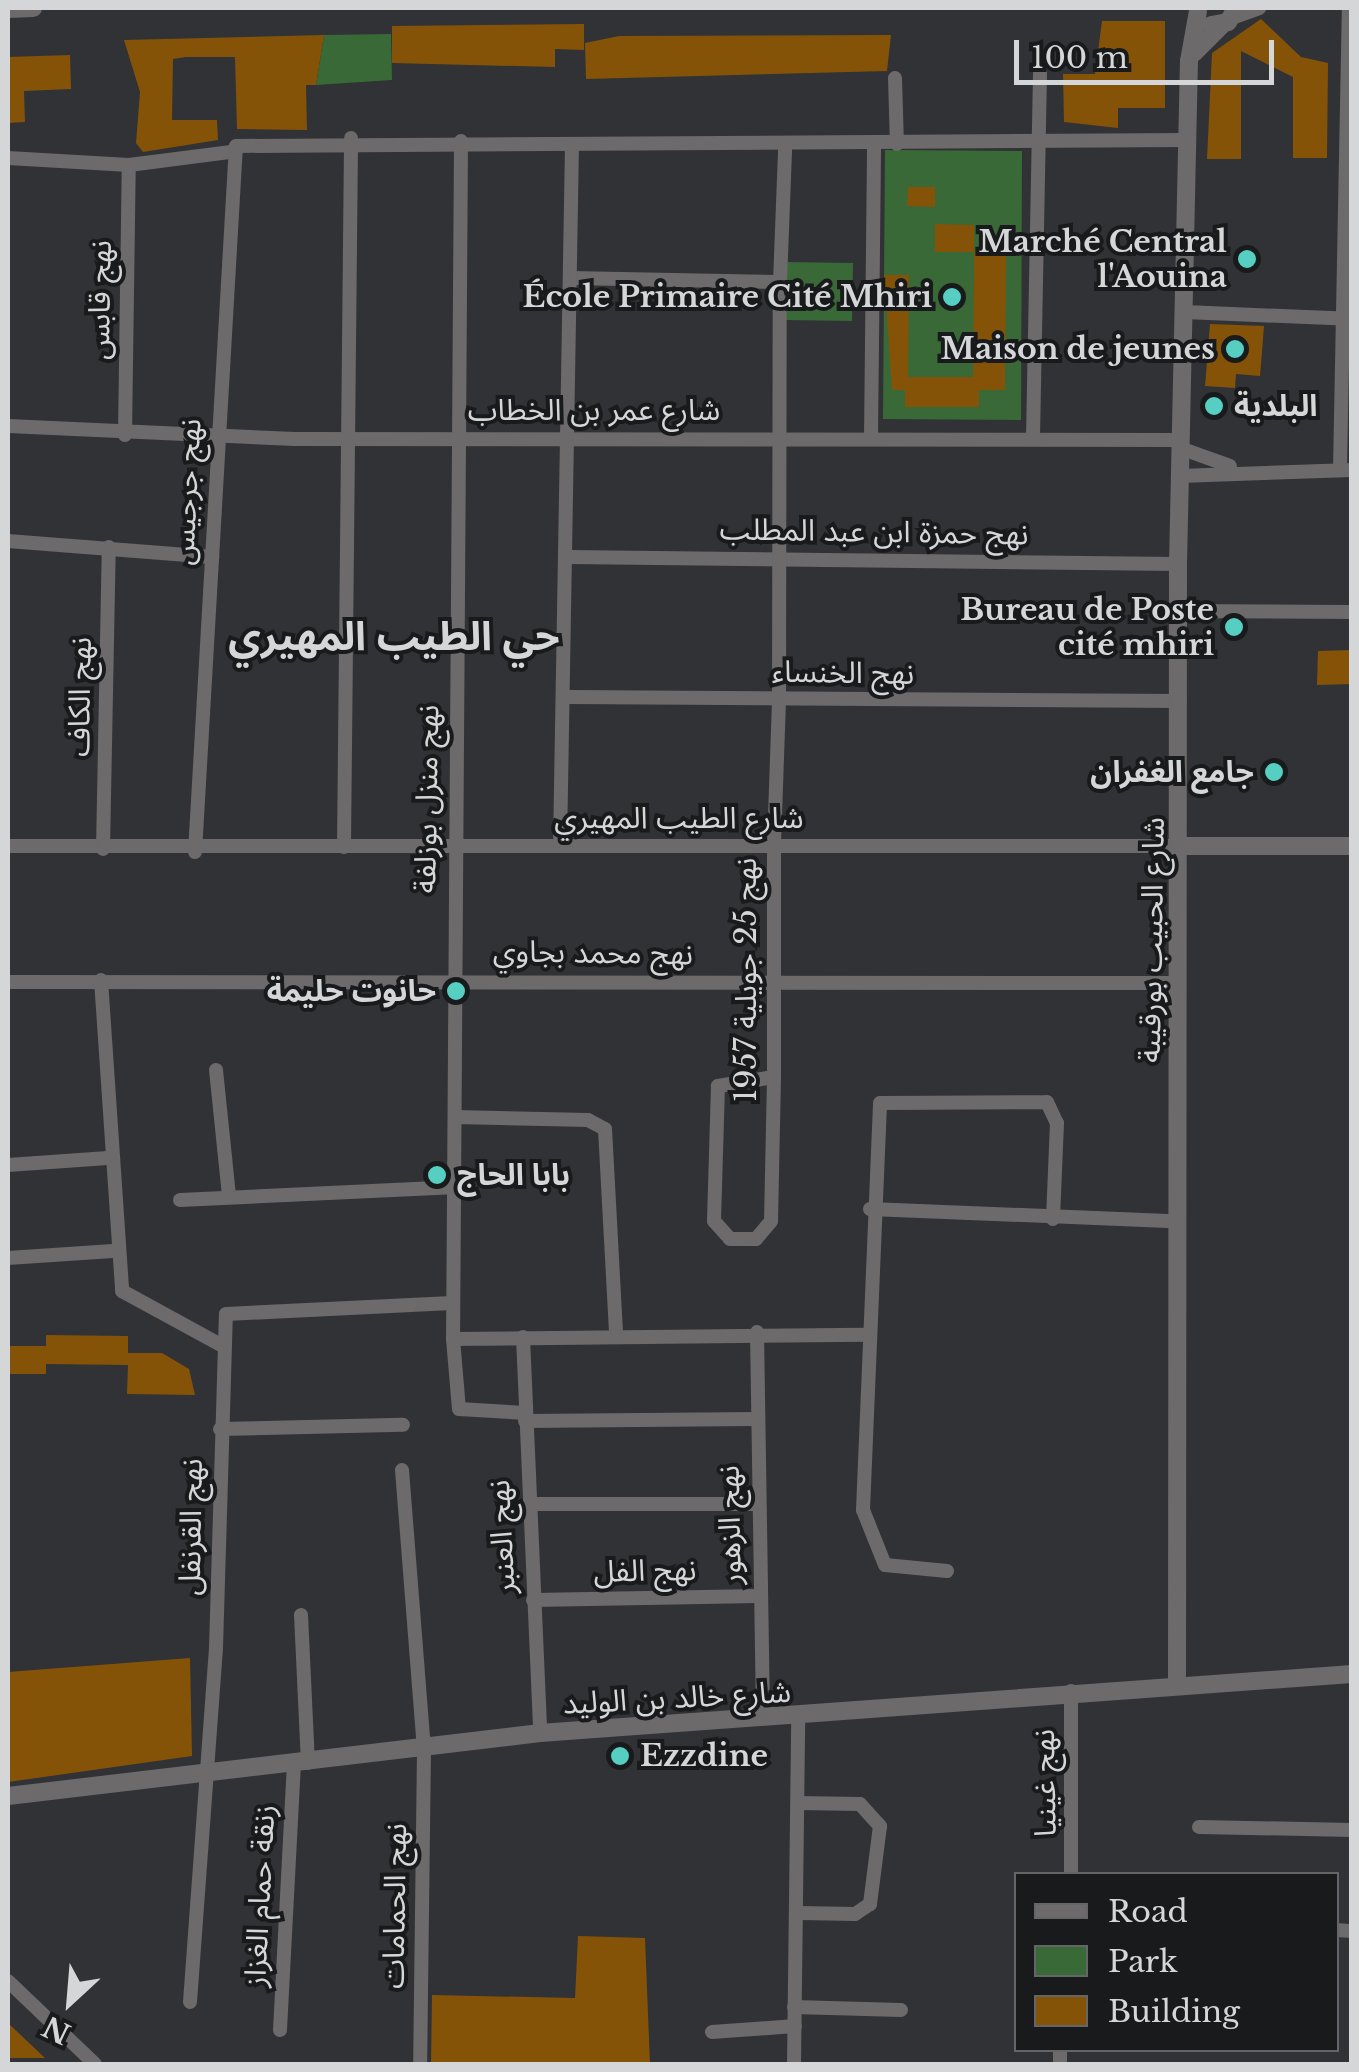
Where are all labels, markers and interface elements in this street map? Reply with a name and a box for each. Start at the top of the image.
scale bar [1019,20,1279,82]
text: 100 m [1031,39,1128,76]
place label: Marché Central l'Aouina [978,224,1227,294]
street label: نهج قابس [81,240,119,360]
marker: Marché Central l'Aouina [1236,248,1258,270]
place label: École Primaire Cité Mhiri [523,279,932,315]
marker: École Primaire Cité Mhiri [941,286,963,308]
place label: Maison de jeunes [941,331,1215,367]
marker: Maison de jeunes [1224,338,1246,360]
place label: البلدية [1234,388,1318,424]
street label: شارع عمر بن الخطاب [468,392,720,428]
marker: البلدية [1203,395,1225,417]
street label: نهج جرجيس [165,418,209,566]
street label: نهج حمزة ابن عبد المطلب [719,511,1029,553]
place label: Bureau de Poste cité mhiri [960,592,1214,662]
district label: حي الطيب المهيري [228,612,560,660]
marker: Bureau de Poste cité mhiri [1223,616,1245,638]
street label: نهج الكاف [61,637,99,757]
street label: نهج الخنساء [772,654,914,692]
street label: نهج منزل بوزلفة [407,704,447,894]
place label: جامع الغفران [1090,754,1254,790]
marker: جامع الغفران [1263,761,1285,783]
street label: شارع الطيب المهيري [554,800,804,836]
street label: شارع الحبيب بورقيبة [1132,817,1172,1063]
street label: نهج 25 جويلية 1957 [728,858,764,1102]
street label: نهج محمد بجاوي [493,933,693,973]
place label: حانوت حليمة [267,973,436,1009]
marker: حانوت حليمة [445,980,467,1002]
place label: بابا الحاج [457,1157,570,1193]
marker: بابا الحاج [426,1164,448,1186]
street label: نهج القرنفل [172,1458,210,1596]
street label: نهج الزهور [711,1465,749,1585]
street label: نهج العنبر [481,1479,523,1595]
street label: نهج الفل [593,1552,697,1590]
street label: شارع خالد بن الوليد [562,1674,792,1722]
street label: نهج غينيا [1026,1729,1064,1837]
place label: Ezzdine [640,1738,768,1774]
marker: Ezzdine [609,1745,631,1767]
street label: زنقة حمام الغزاز [237,1804,283,1988]
street label: نهج الحمامات [376,1823,414,1989]
legend [1014,1872,1339,2052]
text: Road [1108,1893,1188,1930]
text: Park [1108,1943,1178,1980]
north arrow [20,1952,120,2052]
text: Building [1108,1993,1240,2030]
text: N [37,2008,76,2051]

